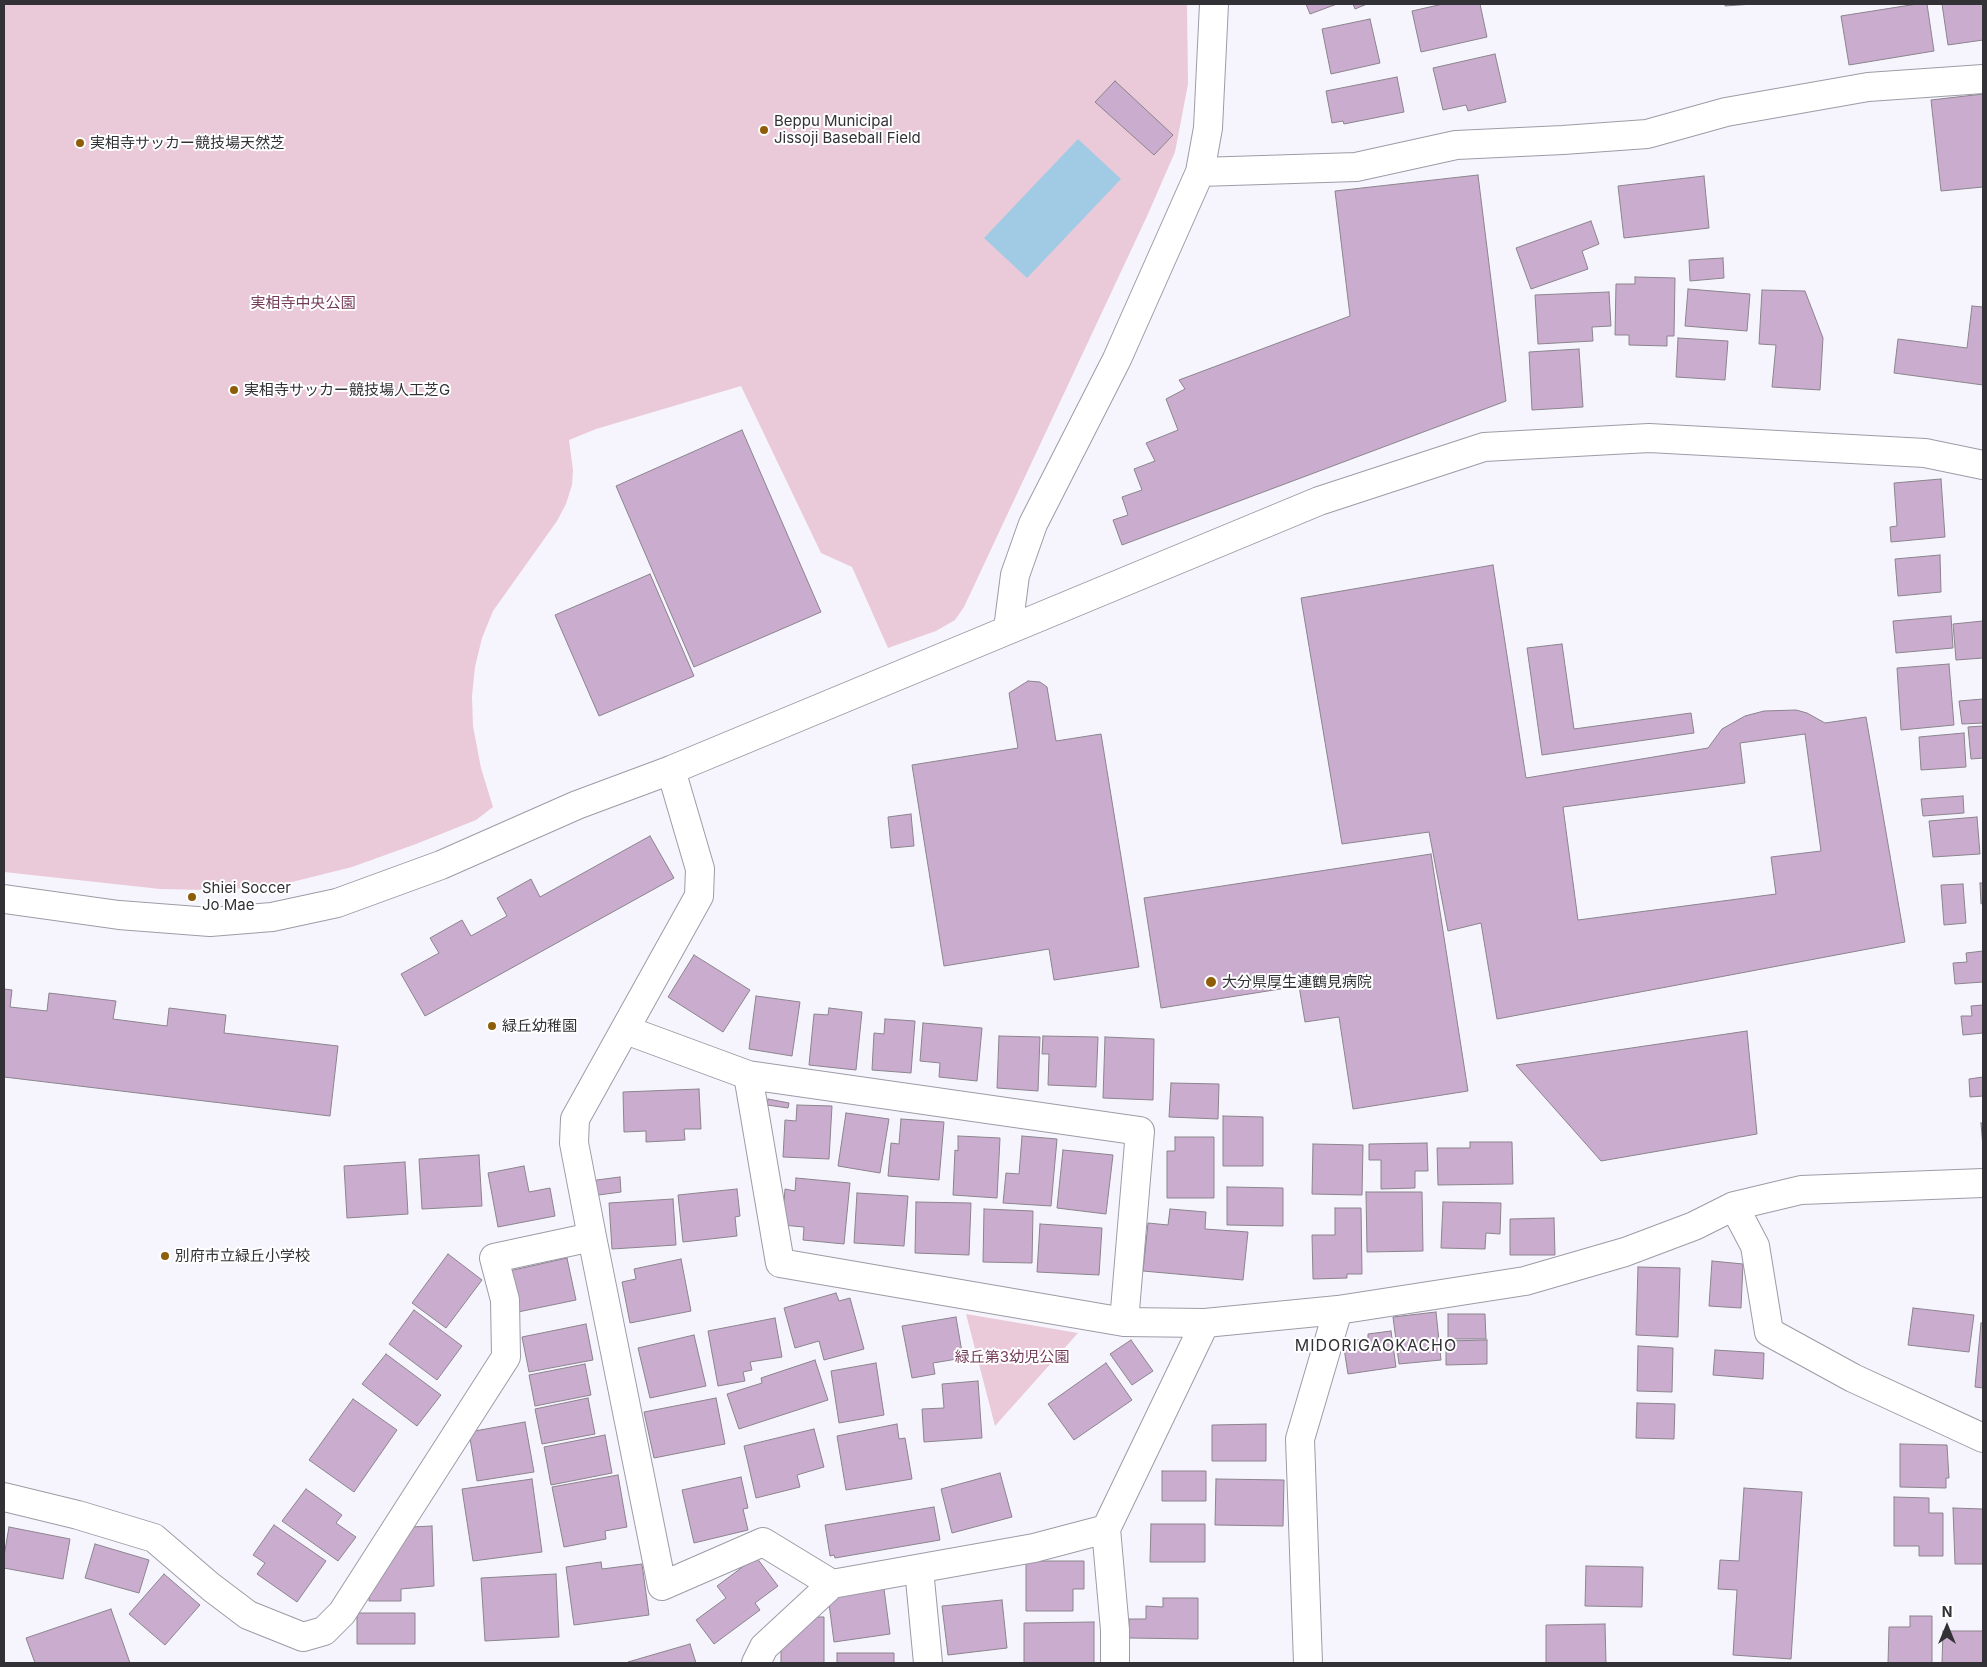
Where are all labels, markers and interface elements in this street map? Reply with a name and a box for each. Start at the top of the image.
place label: Beppu Municipal Jissoji Baseball Field [774,112,921,147]
marker: Beppu Municipal Jissoji Baseball Field [758,124,770,136]
place label: 実相寺サッカー競技場天然芝 [90,134,285,152]
marker: 実相寺サッカー競技場天然芝 [74,137,86,149]
park label: 実相寺中央公園 [251,294,355,312]
place label: 実相寺サッカー競技場人工芝G [244,381,450,399]
marker: 実相寺サッカー競技場人工芝G [228,384,240,396]
place label: Shiei Soccer Jo Mae [202,879,291,914]
marker: Shiei Soccer Jo Mae [186,891,198,903]
place label: 大分県厚生連鶴見病院 [1222,973,1372,991]
marker: 大分県厚生連鶴見病院 [1204,975,1218,989]
place label: 緑丘幼稚園 [502,1017,577,1035]
marker: 緑丘幼稚園 [486,1020,498,1032]
place label: 別府市立緑丘小学校 [175,1247,310,1265]
marker: 別府市立緑丘小学校 [159,1250,171,1262]
district label: MIDORIGAOKACHO [1293,1336,1459,1356]
park label: 緑丘第3幼児公園 [955,1348,1069,1366]
north arrow [1922,1602,1972,1652]
text: N [1942,1603,1952,1620]

